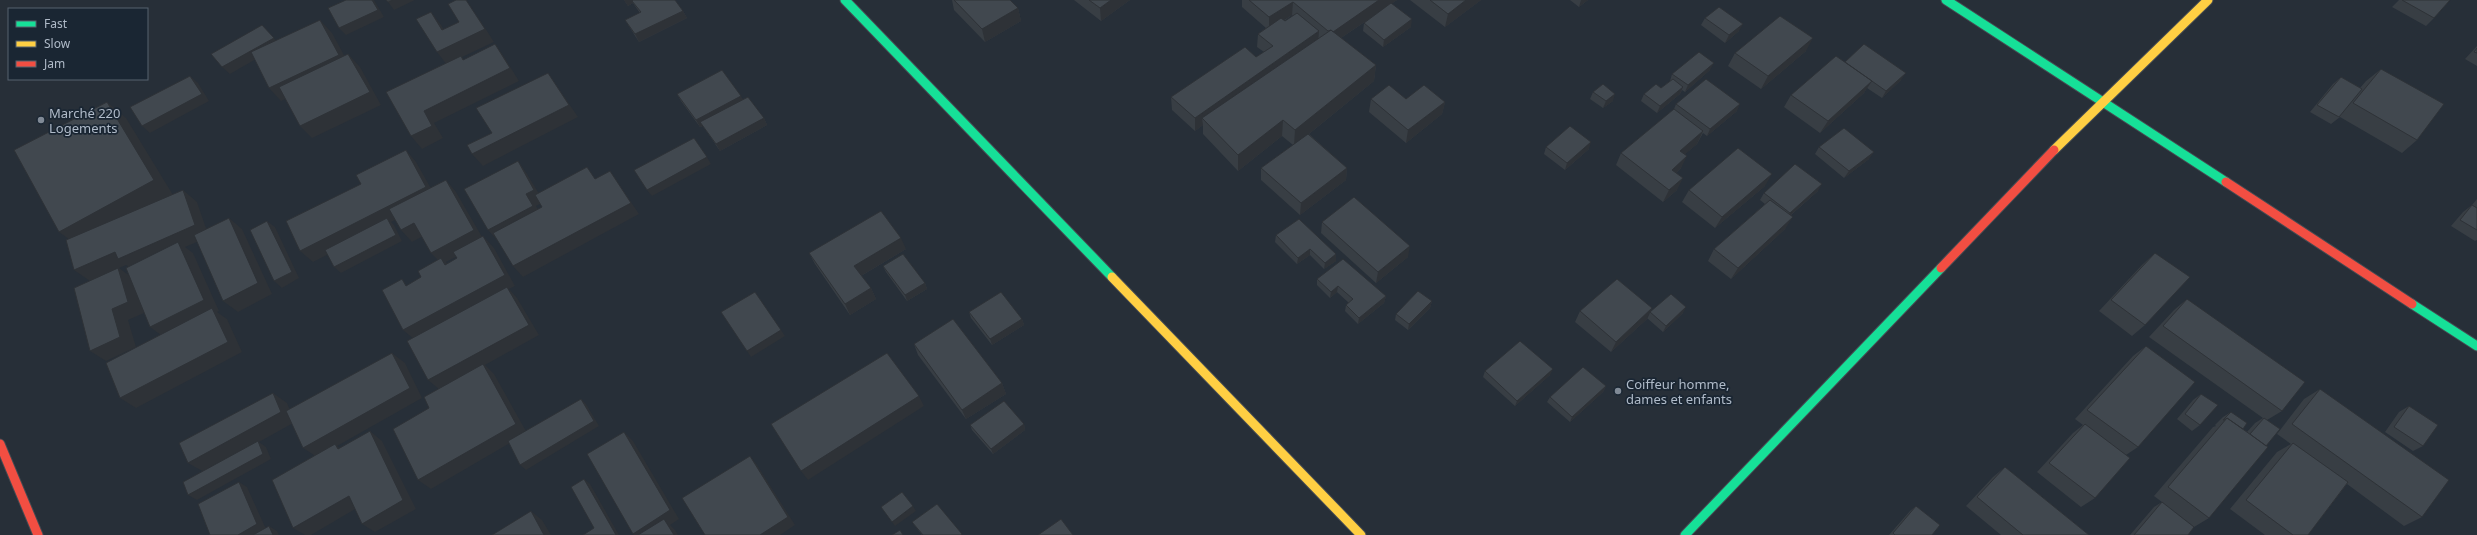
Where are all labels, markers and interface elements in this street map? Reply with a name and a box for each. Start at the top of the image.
legend [8,8,148,80]
text: Fast [44,15,68,32]
text: Slow [44,35,71,52]
text: Jam [43,55,65,72]
place label: Marché 220 Logements [49,104,121,137]
marker: Marché 220 Logements [36,115,46,125]
place label: Coiffeur homme, dames et enfants [1626,375,1732,408]
marker: Coiffeur homme, dames et enfants [1613,386,1623,396]

